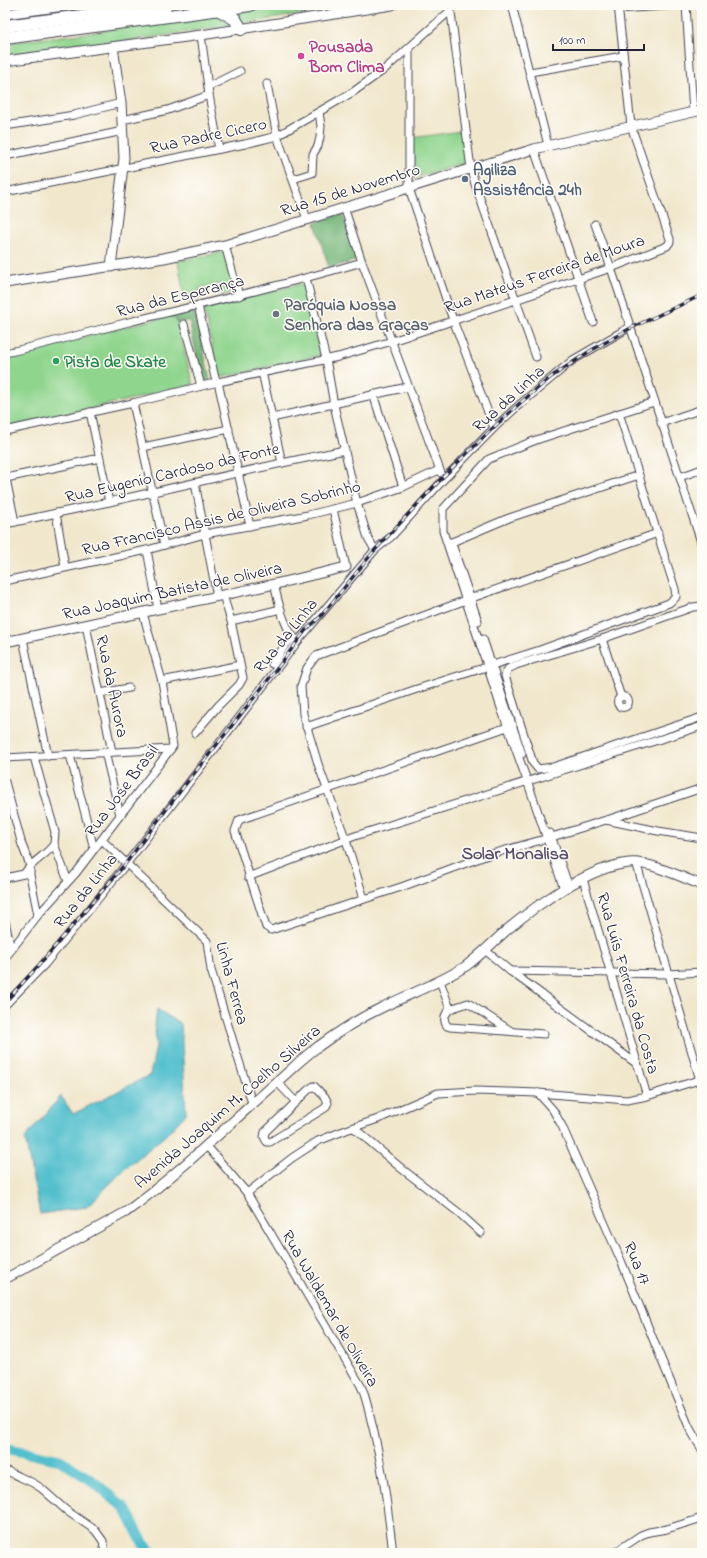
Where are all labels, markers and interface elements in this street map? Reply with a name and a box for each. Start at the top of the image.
scale bar [553,26,644,52]
text: 100 m [559,32,586,50]
place label: Pousada Bom Clima [308,35,384,80]
marker: Pousada Bom Clima [296,51,306,61]
street label: Rua Padre Cicero [148,112,269,161]
street label: Rua 15 de Novembro [278,157,423,224]
place label: Agiliza Assistência 24h [473,158,582,203]
marker: Agiliza Assistência 24h [460,174,470,184]
street label: Rua Mateus Ferreira de Moura [441,228,648,321]
street label: Rua da Esperança [114,268,247,324]
place label: Paróquia Nossa Senhora das Graças [284,293,429,338]
marker: Paróquia Nossa Senhora das Graças [271,309,281,319]
place label: Pista de Skate [64,350,167,375]
marker: Pista de Skate [51,356,61,366]
street label: Rua da Linha [467,360,551,439]
street label: Rua Eugenio Cardoso da Fonte [63,437,283,512]
street label: Rua Francisco Assis de Oliveira Sobrinho [79,474,363,563]
street label: Rua Joaquim Batista de Oliveira [60,556,284,627]
street label: Rua da Linha [248,593,324,679]
street label: Rua da Aurora [88,633,135,740]
street label: Rua Jose Brasil [79,739,166,843]
district label: Solar Monalisa [461,842,569,868]
street label: Rua da Linha [48,848,124,934]
street label: Rua Luís Ferreira da Costa [590,890,665,1077]
street label: Linha Ferrea [208,939,255,1028]
street label: Avenida Joaquim M. Coelho Silveira [129,1019,327,1195]
street label: Rua Waldemar de Oliveira [275,1226,385,1392]
street label: Rua 17 [616,1238,657,1289]

